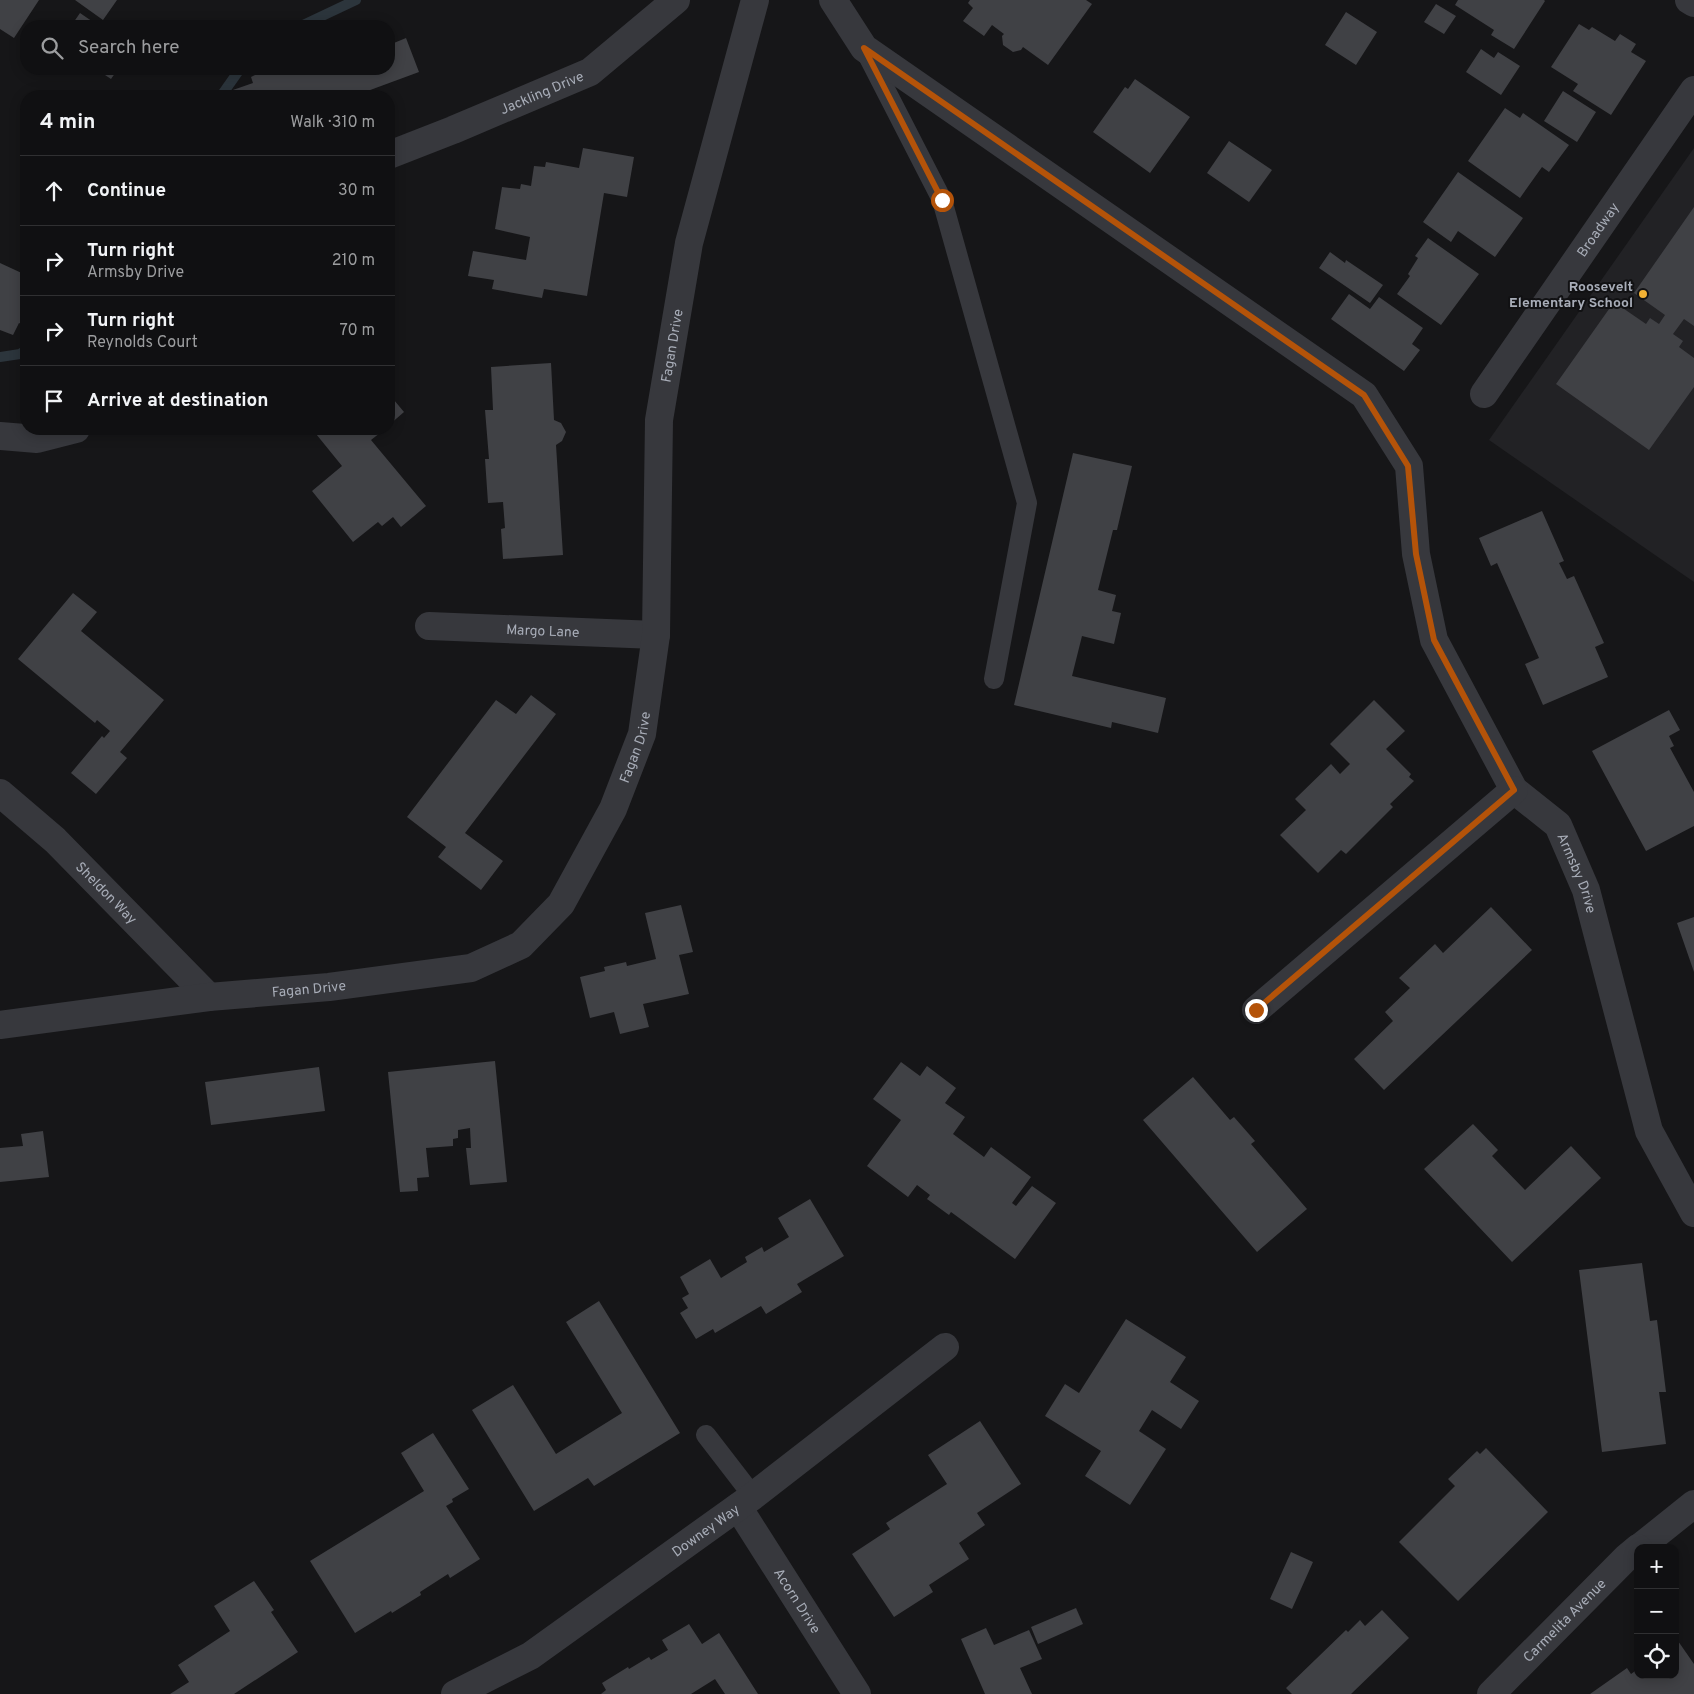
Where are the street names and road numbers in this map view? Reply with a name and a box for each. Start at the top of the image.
street label: Jackling Drive [498,69,587,119]
street label: Broadway [1574,200,1624,261]
street label: Fagan Drive [658,308,688,384]
street label: Margo Lane [506,622,580,642]
street label: Fagan Drive [617,711,655,786]
street label: Armsby Drive [1552,831,1599,915]
street label: Sheldon Way [71,859,140,928]
street label: Fagan Drive [271,978,347,1002]
street label: Downey Way [669,1501,743,1561]
street label: Acorn Drive [769,1566,823,1637]
street label: Carmelita Avenue [1520,1576,1610,1667]

